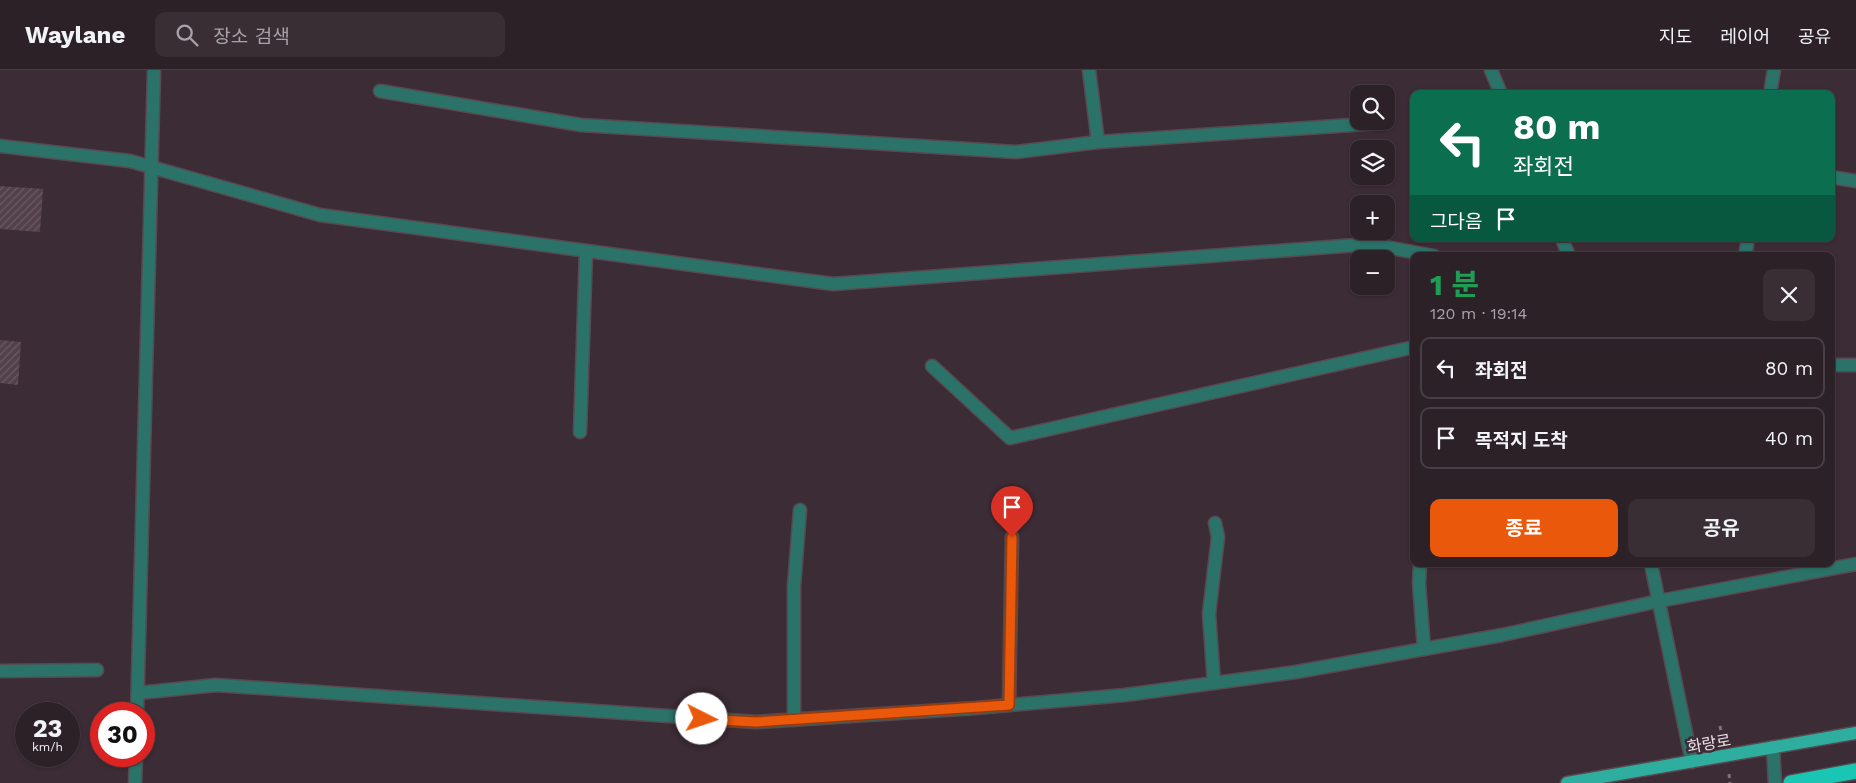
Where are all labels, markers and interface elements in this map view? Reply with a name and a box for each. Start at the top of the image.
search box [155,12,505,57]
text: Waylane [25,21,125,49]
icon: search [173,21,201,49]
text: 장소 검색 [213,25,290,48]
text: 지도 [1659,26,1692,47]
text: 레이어 [1720,26,1770,47]
text: 공유 [1798,26,1831,47]
map controls [1350,85,1395,295]
button: search [1350,85,1395,130]
text: 80 m [1513,106,1600,148]
icon: left [1430,110,1495,175]
button: layers [1350,140,1395,185]
text: 좌회전 [1513,154,1574,179]
button: + [1350,195,1395,240]
icon: arrive [1492,205,1520,233]
text: 그다음 [1430,210,1482,233]
button: − [1350,250,1395,295]
text: 1 분 [1430,267,1479,302]
button: close [1763,269,1815,321]
text: 120 m · 19:14 [1430,304,1527,323]
icon: left [1432,354,1460,382]
text: 80 m [1765,357,1813,380]
text: 좌회전 [1475,359,1527,382]
icon: arrive [1432,424,1460,452]
text: 40 m [1765,427,1813,450]
text: 목적지 도착 [1475,429,1568,452]
pin [991,486,1033,537]
icon: arrive [998,493,1026,521]
button: 종료 [1430,499,1618,557]
button: 공유 [1628,499,1815,557]
position arrow [675,692,727,744]
speed limit sign: 30 [90,702,155,767]
text: 23 [33,714,62,743]
street label: 화랑로 [1686,730,1733,757]
text: km/h [32,740,63,754]

